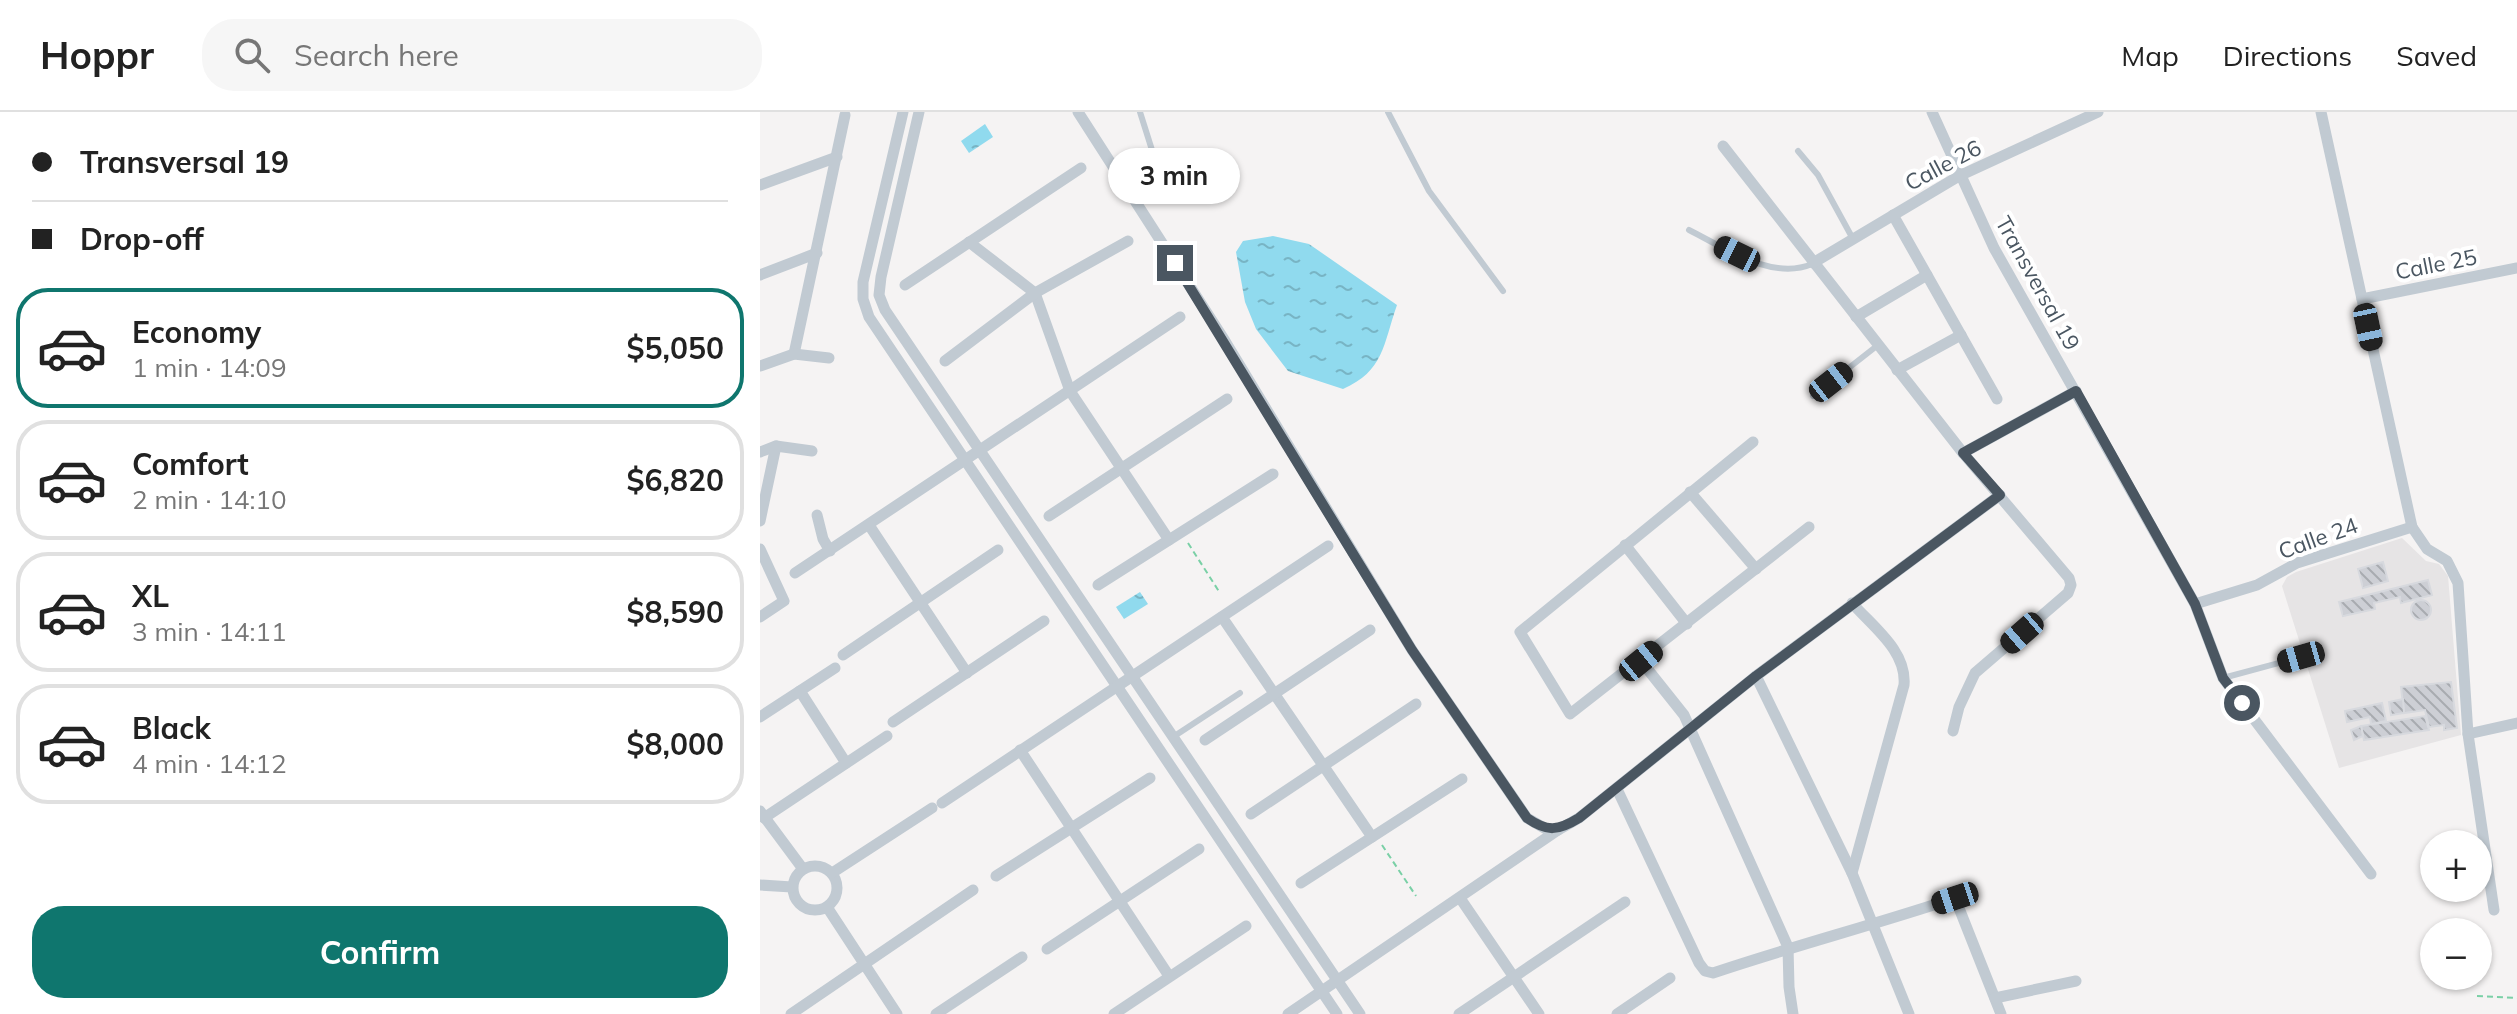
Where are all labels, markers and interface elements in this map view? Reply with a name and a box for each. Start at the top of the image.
search box [202,19,762,91]
text: Hoppr [40,31,154,79]
icon: search [230,33,274,77]
text: Search here [294,36,459,74]
text: Map [2121,38,2179,73]
text: Directions [2223,38,2352,73]
text: Saved [2396,38,2477,73]
street label: Calle 26 [1900,133,1986,197]
text: Transversal 19 [80,143,289,181]
callout: 3 min [1109,147,1241,203]
text: 3 min [1140,159,1208,192]
street label: Transversal 19 [1990,211,2086,355]
text: Drop-off [80,220,204,258]
car [1710,233,1764,275]
street label: Calle 25 [2393,242,2479,286]
route end [1157,245,1193,281]
car [2351,301,2385,353]
icon: car [36,312,108,384]
text: Economy [132,313,261,351]
text: $5,050 [627,329,724,367]
text: 1 min · 14:09 [132,351,287,384]
car [1805,358,1857,406]
icon: car [36,444,108,516]
text: Comfort [132,445,249,483]
text: $6,820 [627,461,724,499]
text: 2 min · 14:10 [132,483,287,516]
street label: Calle 24 [2274,511,2362,565]
icon: car [36,576,108,648]
text: XL [132,577,169,615]
text: $8,590 [627,593,724,631]
car [1996,608,2048,658]
text: 3 min · 14:11 [132,615,287,648]
car [1615,637,1667,685]
car [2275,639,2327,675]
route start [2224,685,2260,721]
icon: car [36,708,108,780]
text: Black [132,709,211,747]
text: $8,000 [627,725,724,763]
text: 4 min · 14:12 [132,747,287,780]
map controls [2420,830,2492,990]
button: + [2420,830,2492,902]
car [1928,879,1982,917]
button: Confirm [32,906,728,998]
button: − [2420,918,2492,990]

